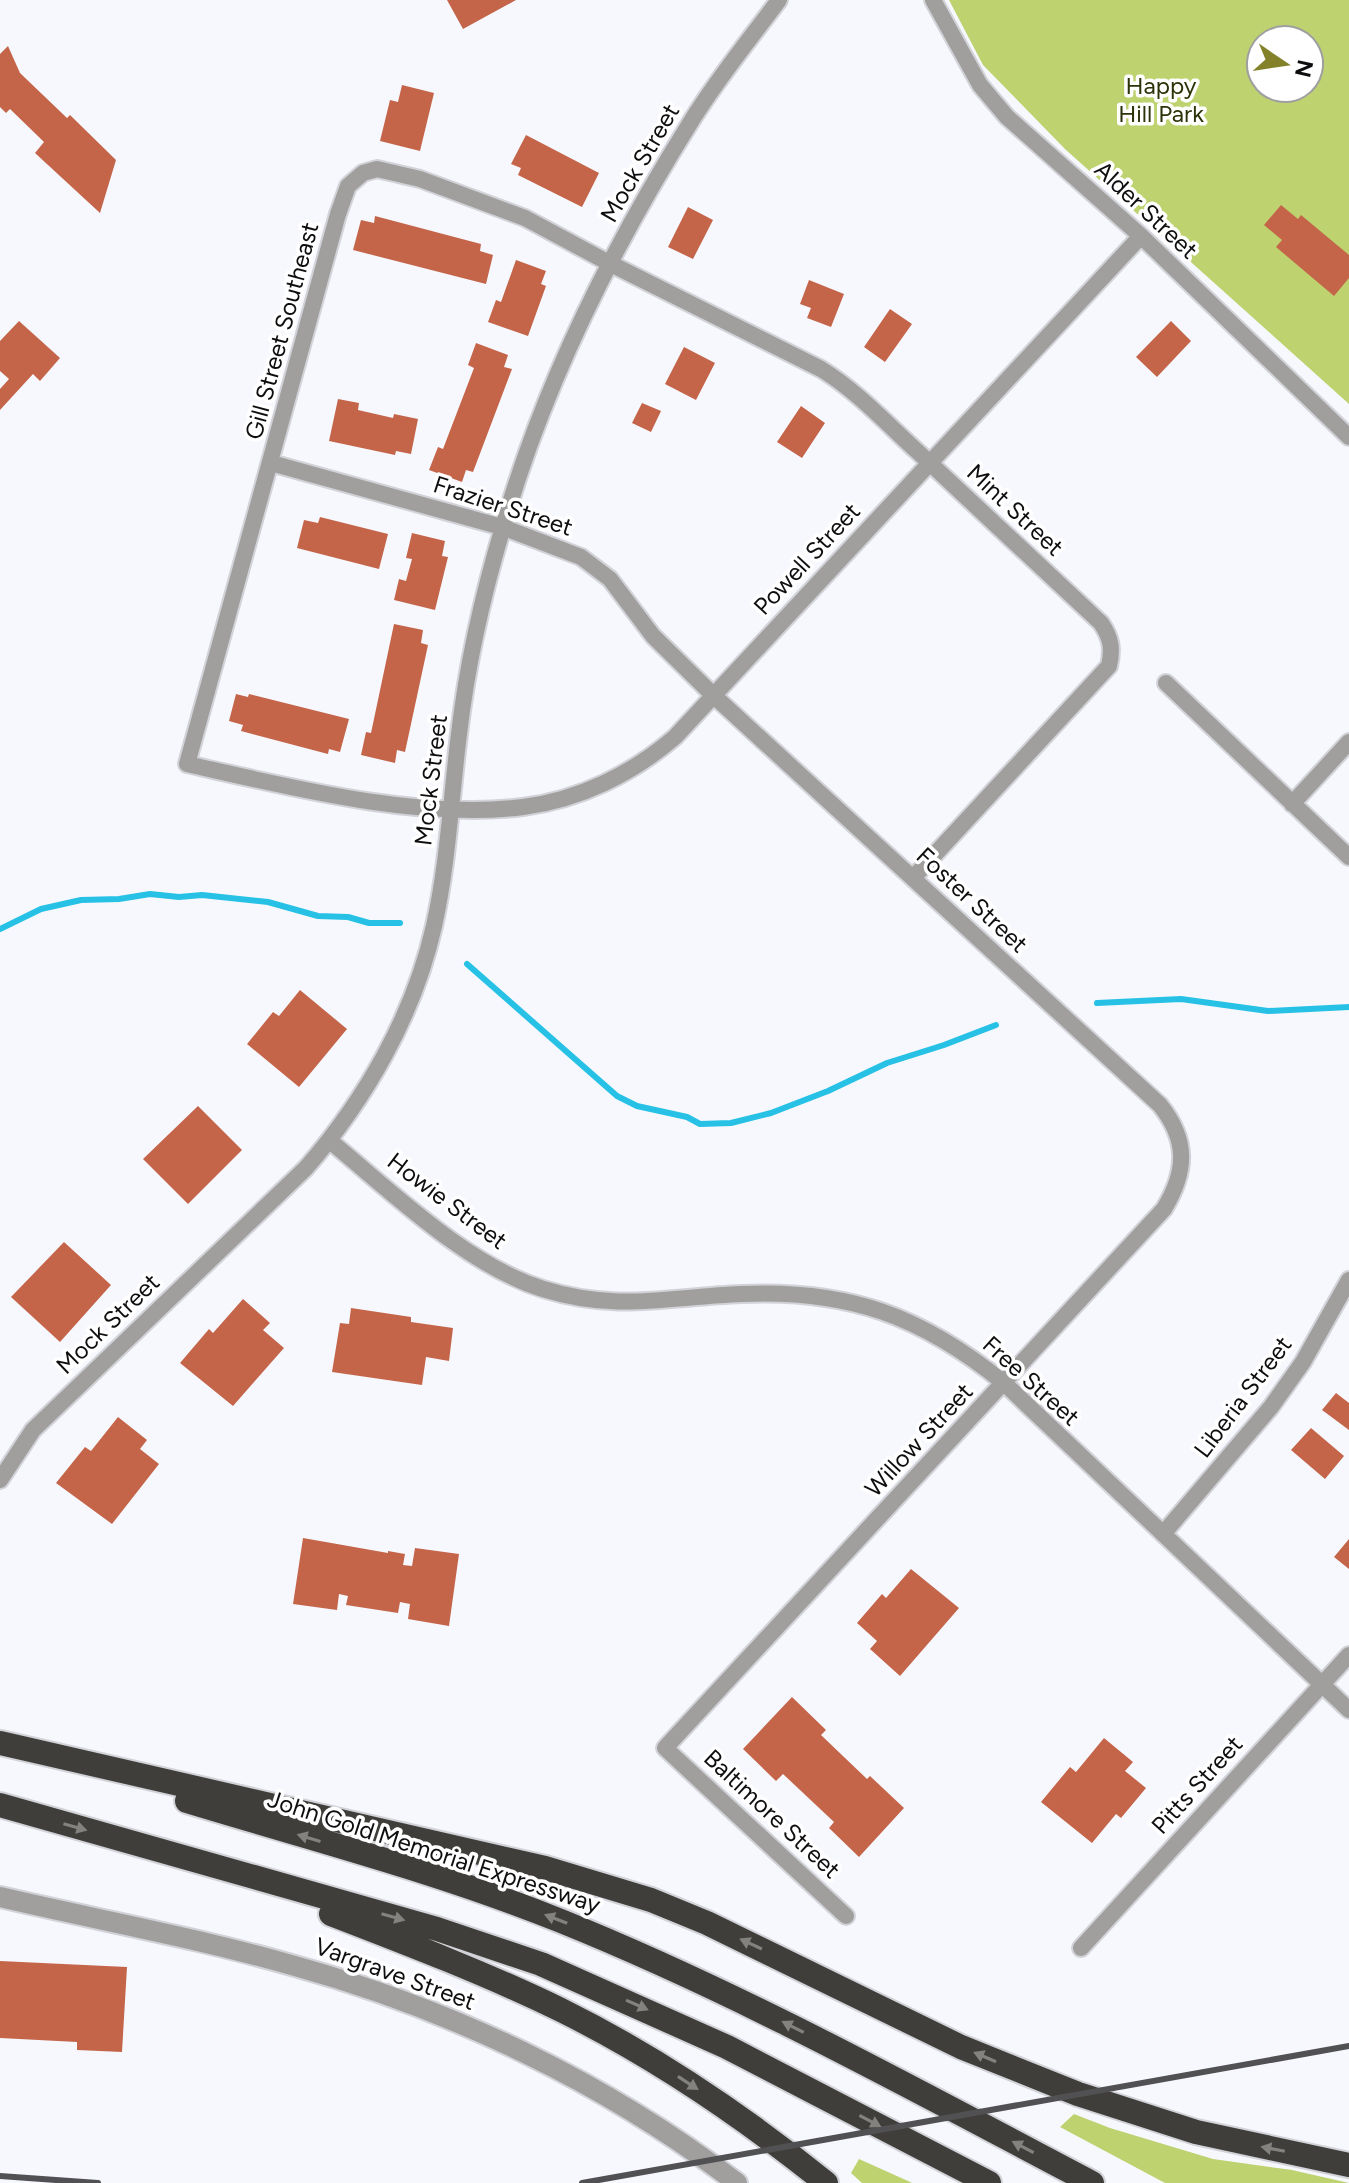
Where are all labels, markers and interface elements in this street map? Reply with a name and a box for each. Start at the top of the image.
north arrow [1245,24,1325,104]
text: N [1289,57,1319,80]
park label: Happy Hill Park [1118,71,1204,128]
street label: Mock Street [594,98,685,227]
street label: Alder Street [1089,155,1204,265]
street label: Gill Street Southeast [239,219,324,443]
street label: Mint Street [961,458,1070,562]
street label: Frazier Street [430,469,577,542]
street label: Powell Street [747,497,866,621]
street label: Mock Street [408,713,453,847]
street label: Foster Street [911,841,1034,958]
street label: Howie Street [382,1146,513,1255]
street label: Mock Street [50,1267,165,1380]
street label: Free Street [977,1330,1086,1432]
street label: Liberia Street [1188,1330,1298,1463]
street label: Willow Street [859,1377,979,1502]
street label: Pitts Street [1145,1730,1248,1840]
street label: Baltimore Street [698,1743,846,1884]
street label: John Gold Memorial Expressway [264,1784,604,1919]
one-way arrow [63,1821,87,1834]
one-way arrow [297,1832,321,1844]
one-way arrow [381,1911,405,1924]
one-way arrow [544,1912,568,1925]
street label: Vargrave Street [311,1931,479,2016]
one-way arrow [740,1937,763,1951]
one-way arrow [625,1998,649,2012]
one-way arrow [781,2020,804,2033]
one-way arrow [973,2051,997,2064]
one-way arrow [677,2075,699,2089]
one-way arrow [858,2114,881,2127]
one-way arrow [1012,2140,1035,2153]
one-way arrow [1260,2143,1285,2155]

